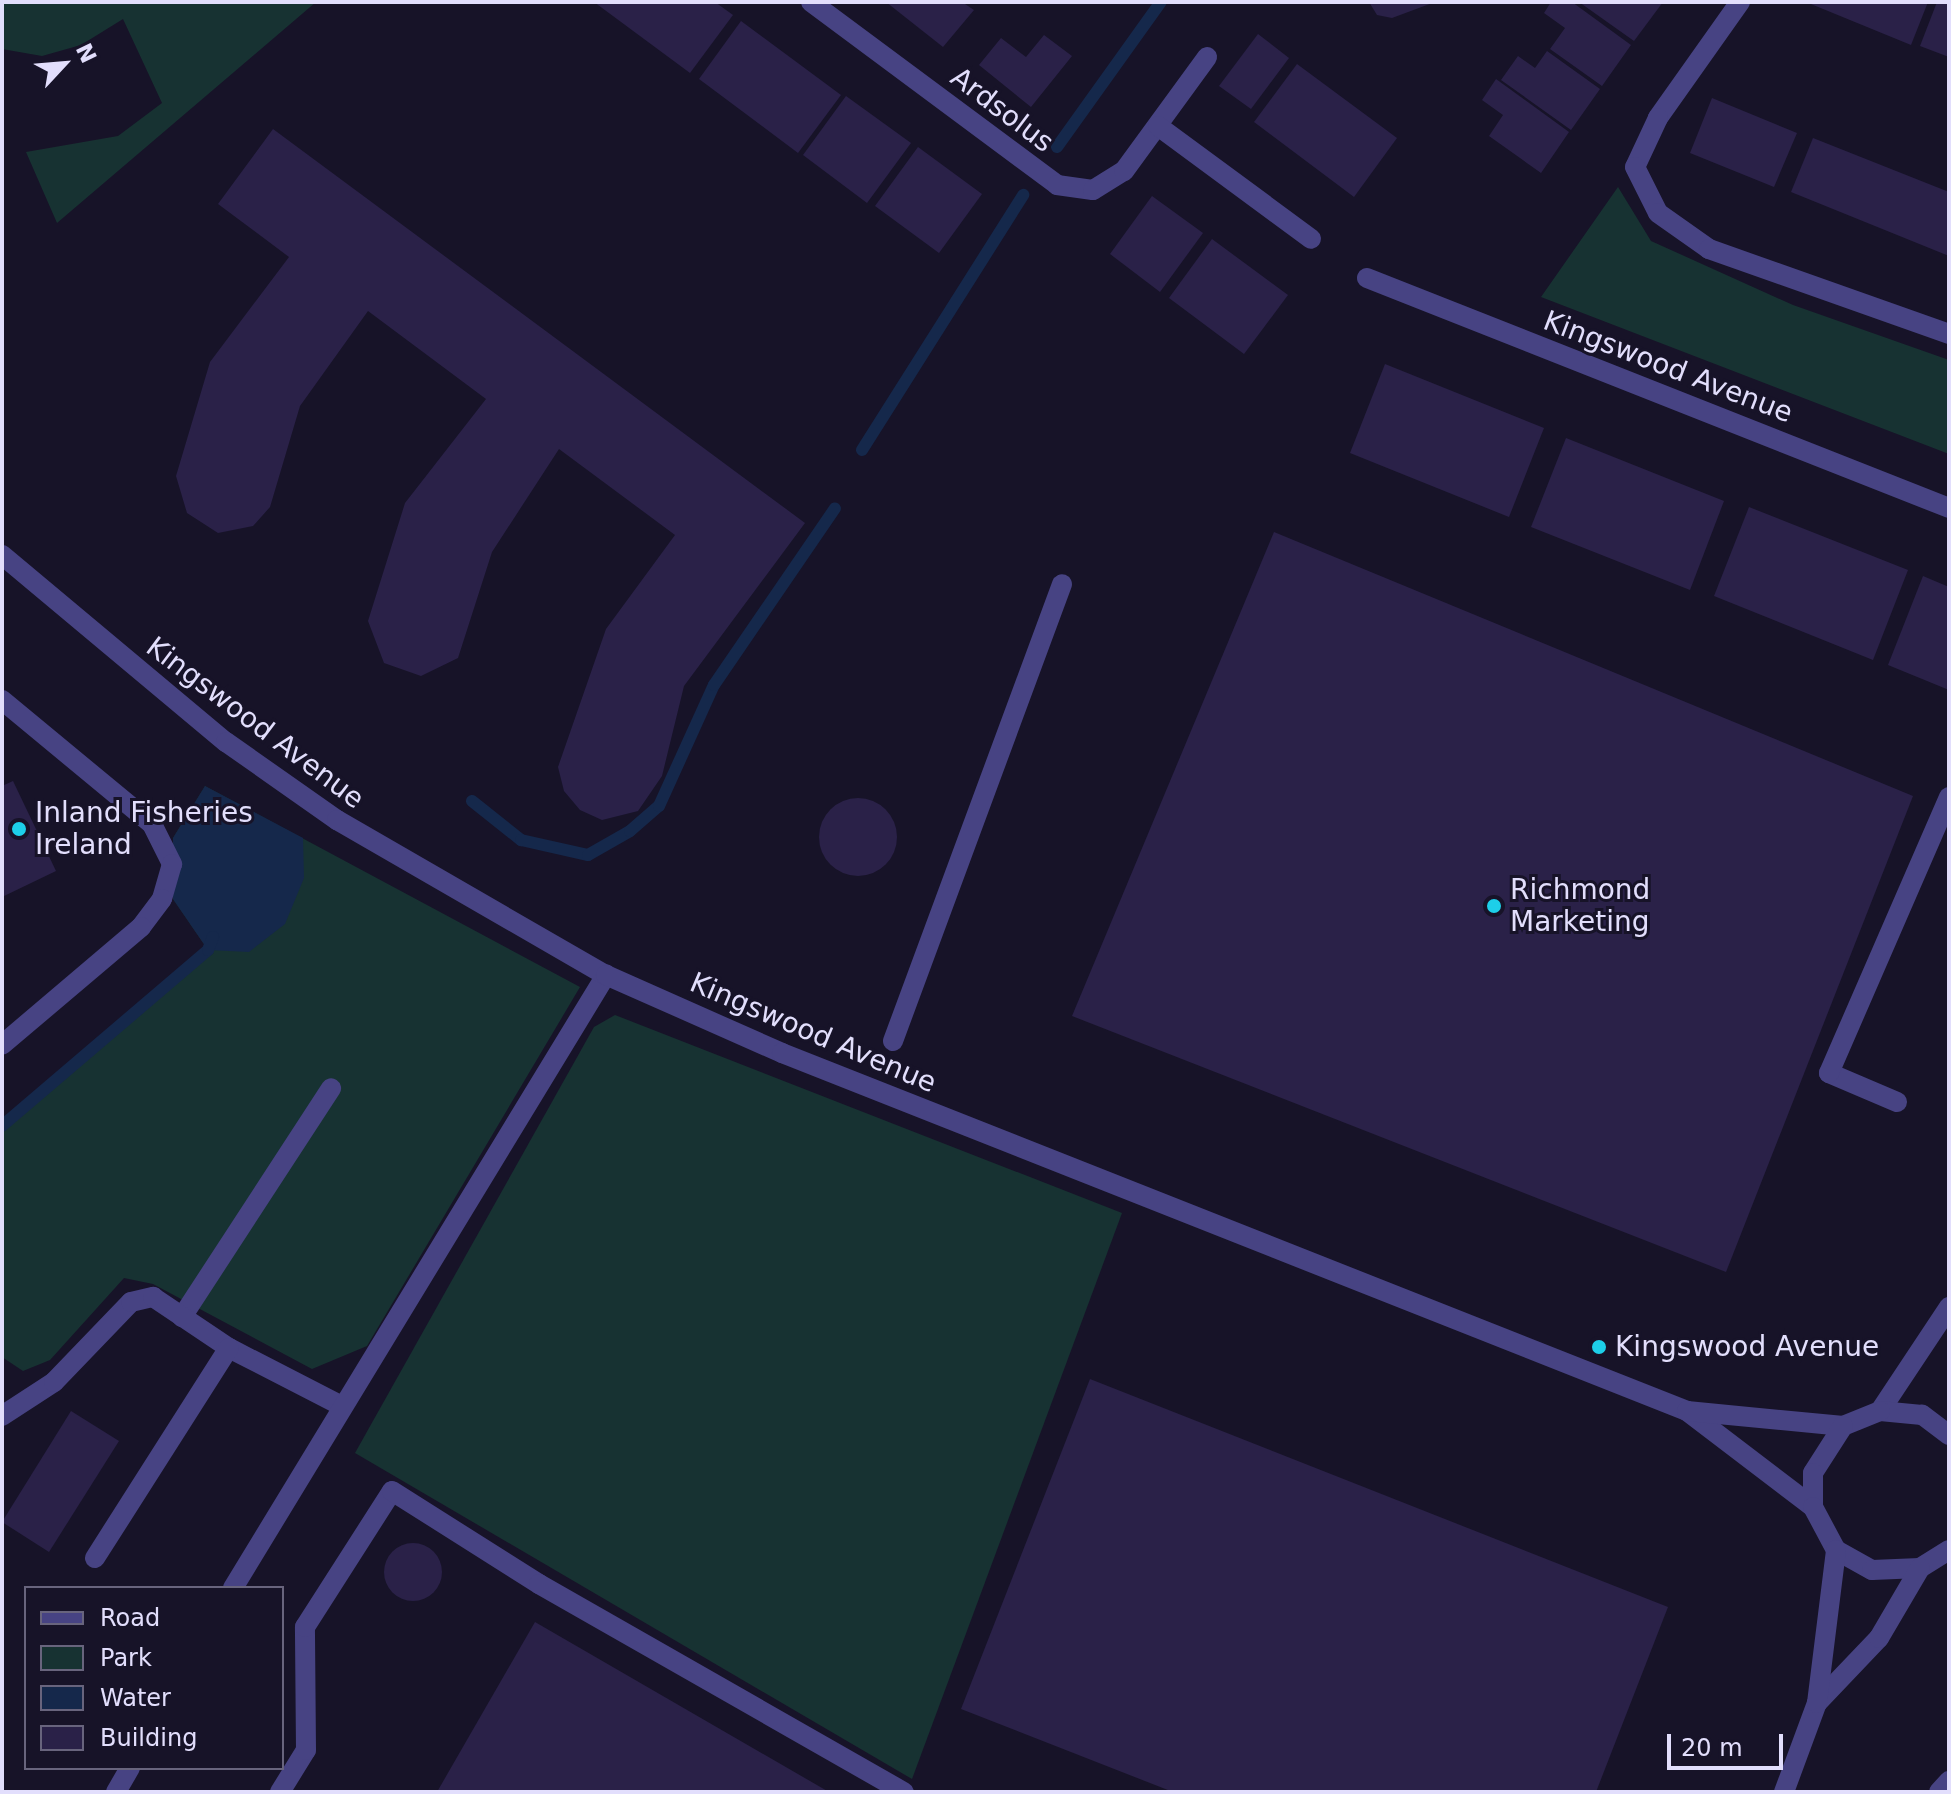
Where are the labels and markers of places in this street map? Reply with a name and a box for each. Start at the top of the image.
place label: Inland Fisheries Ireland [35,796,253,862]
marker: Inland Fisheries Ireland [10,820,28,838]
place label: Richmond Marketing [1510,873,1650,939]
marker: Richmond Marketing [1485,897,1503,915]
place label: Kingswood Avenue [1615,1330,1879,1364]
marker: Kingswood Avenue [1590,1338,1608,1356]

